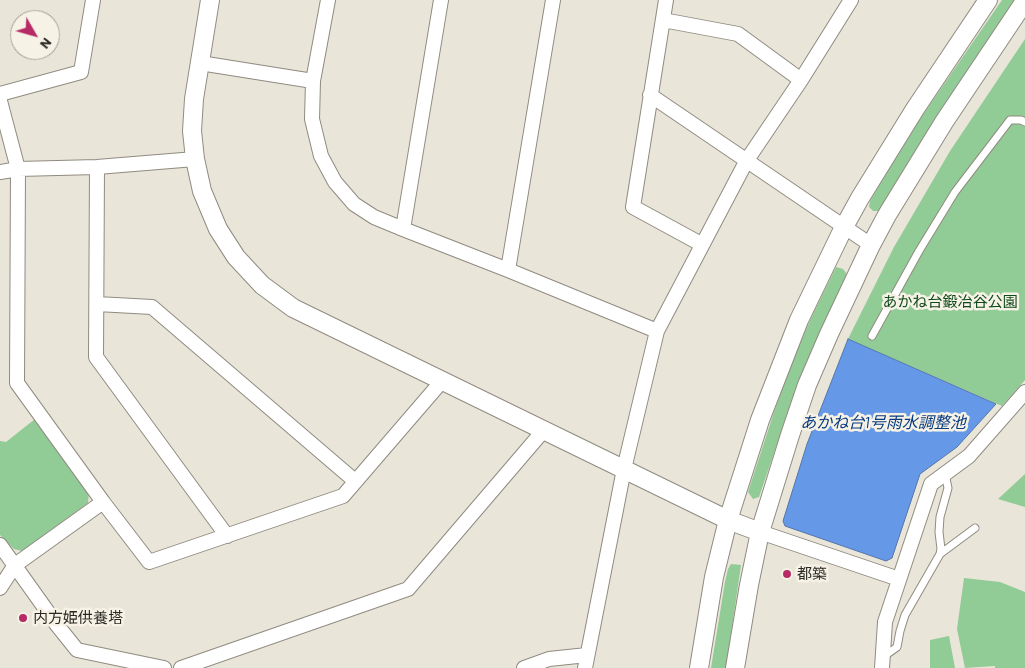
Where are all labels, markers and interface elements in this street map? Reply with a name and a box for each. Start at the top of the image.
north arrow [10,10,60,60]
text: N [37,35,56,53]
park label: あかね台鍛冶谷公園 [883,293,1017,311]
water label: あかね台1号雨水調整池 [800,413,966,433]
place label: 都築 [797,565,827,583]
marker: 都築 [781,568,793,580]
place label: 内方姫供養塔 [33,609,123,627]
marker: 内方姫供養塔 [17,612,29,624]

